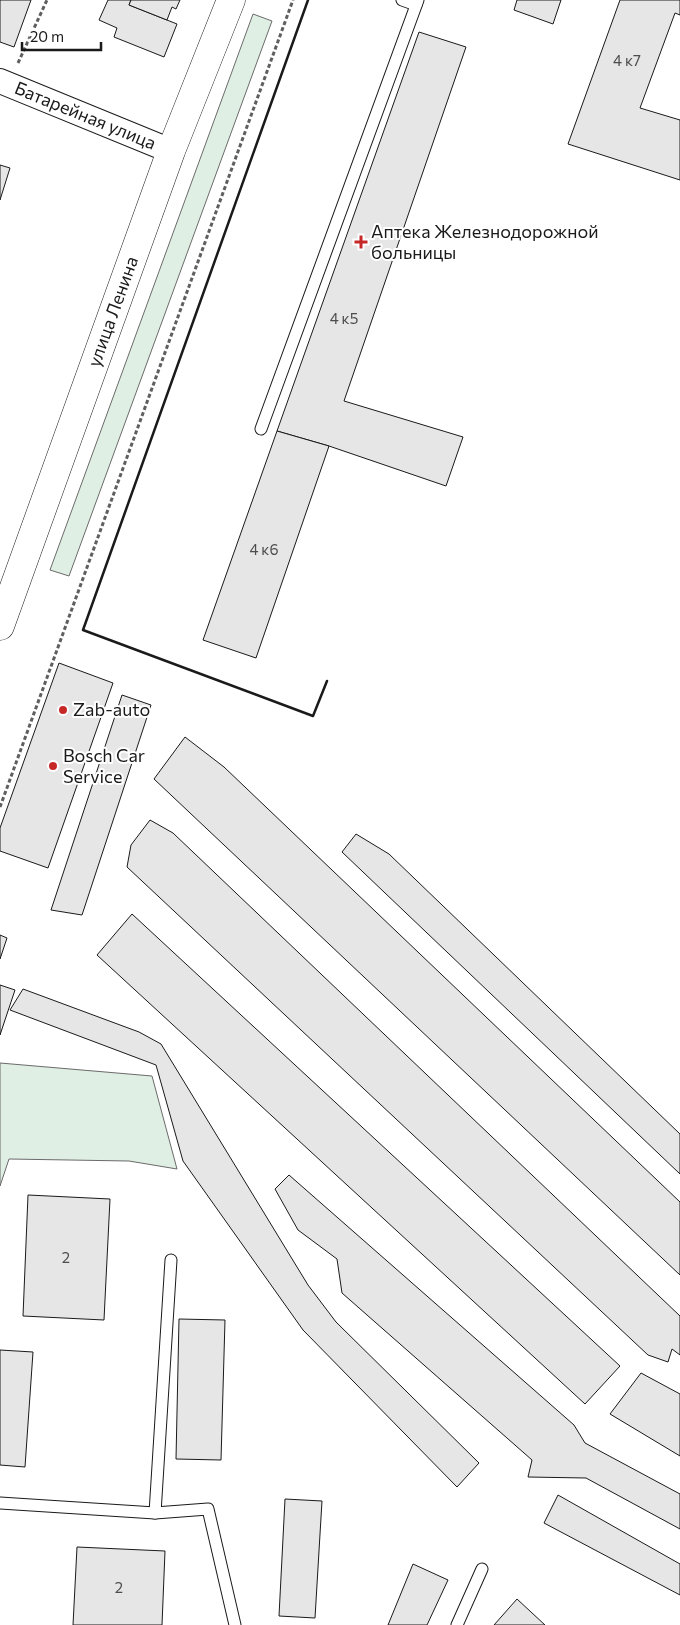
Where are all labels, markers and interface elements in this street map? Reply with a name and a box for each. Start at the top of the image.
scale bar [22,20,101,52]
text: 20 m [30,27,64,45]
house number: 4 к7 [613,51,641,69]
street label: Батарейная улица [12,76,159,154]
place label: Аптека Железнодорожной больницы [371,220,599,263]
marker: Аптека Железнодорожной больницы [355,236,367,248]
street label: улица Ленина [82,253,142,370]
house number: 4 к5 [330,309,358,327]
house number: 4 к6 [249,540,279,558]
place label: Zab-auto [73,698,150,720]
marker: Zab-auto [57,704,69,716]
place label: Bosch Car Service [63,744,145,787]
marker: Bosch Car Service [47,760,59,772]
house number: 2 [62,1248,70,1266]
house number: 2 [115,1578,123,1596]

